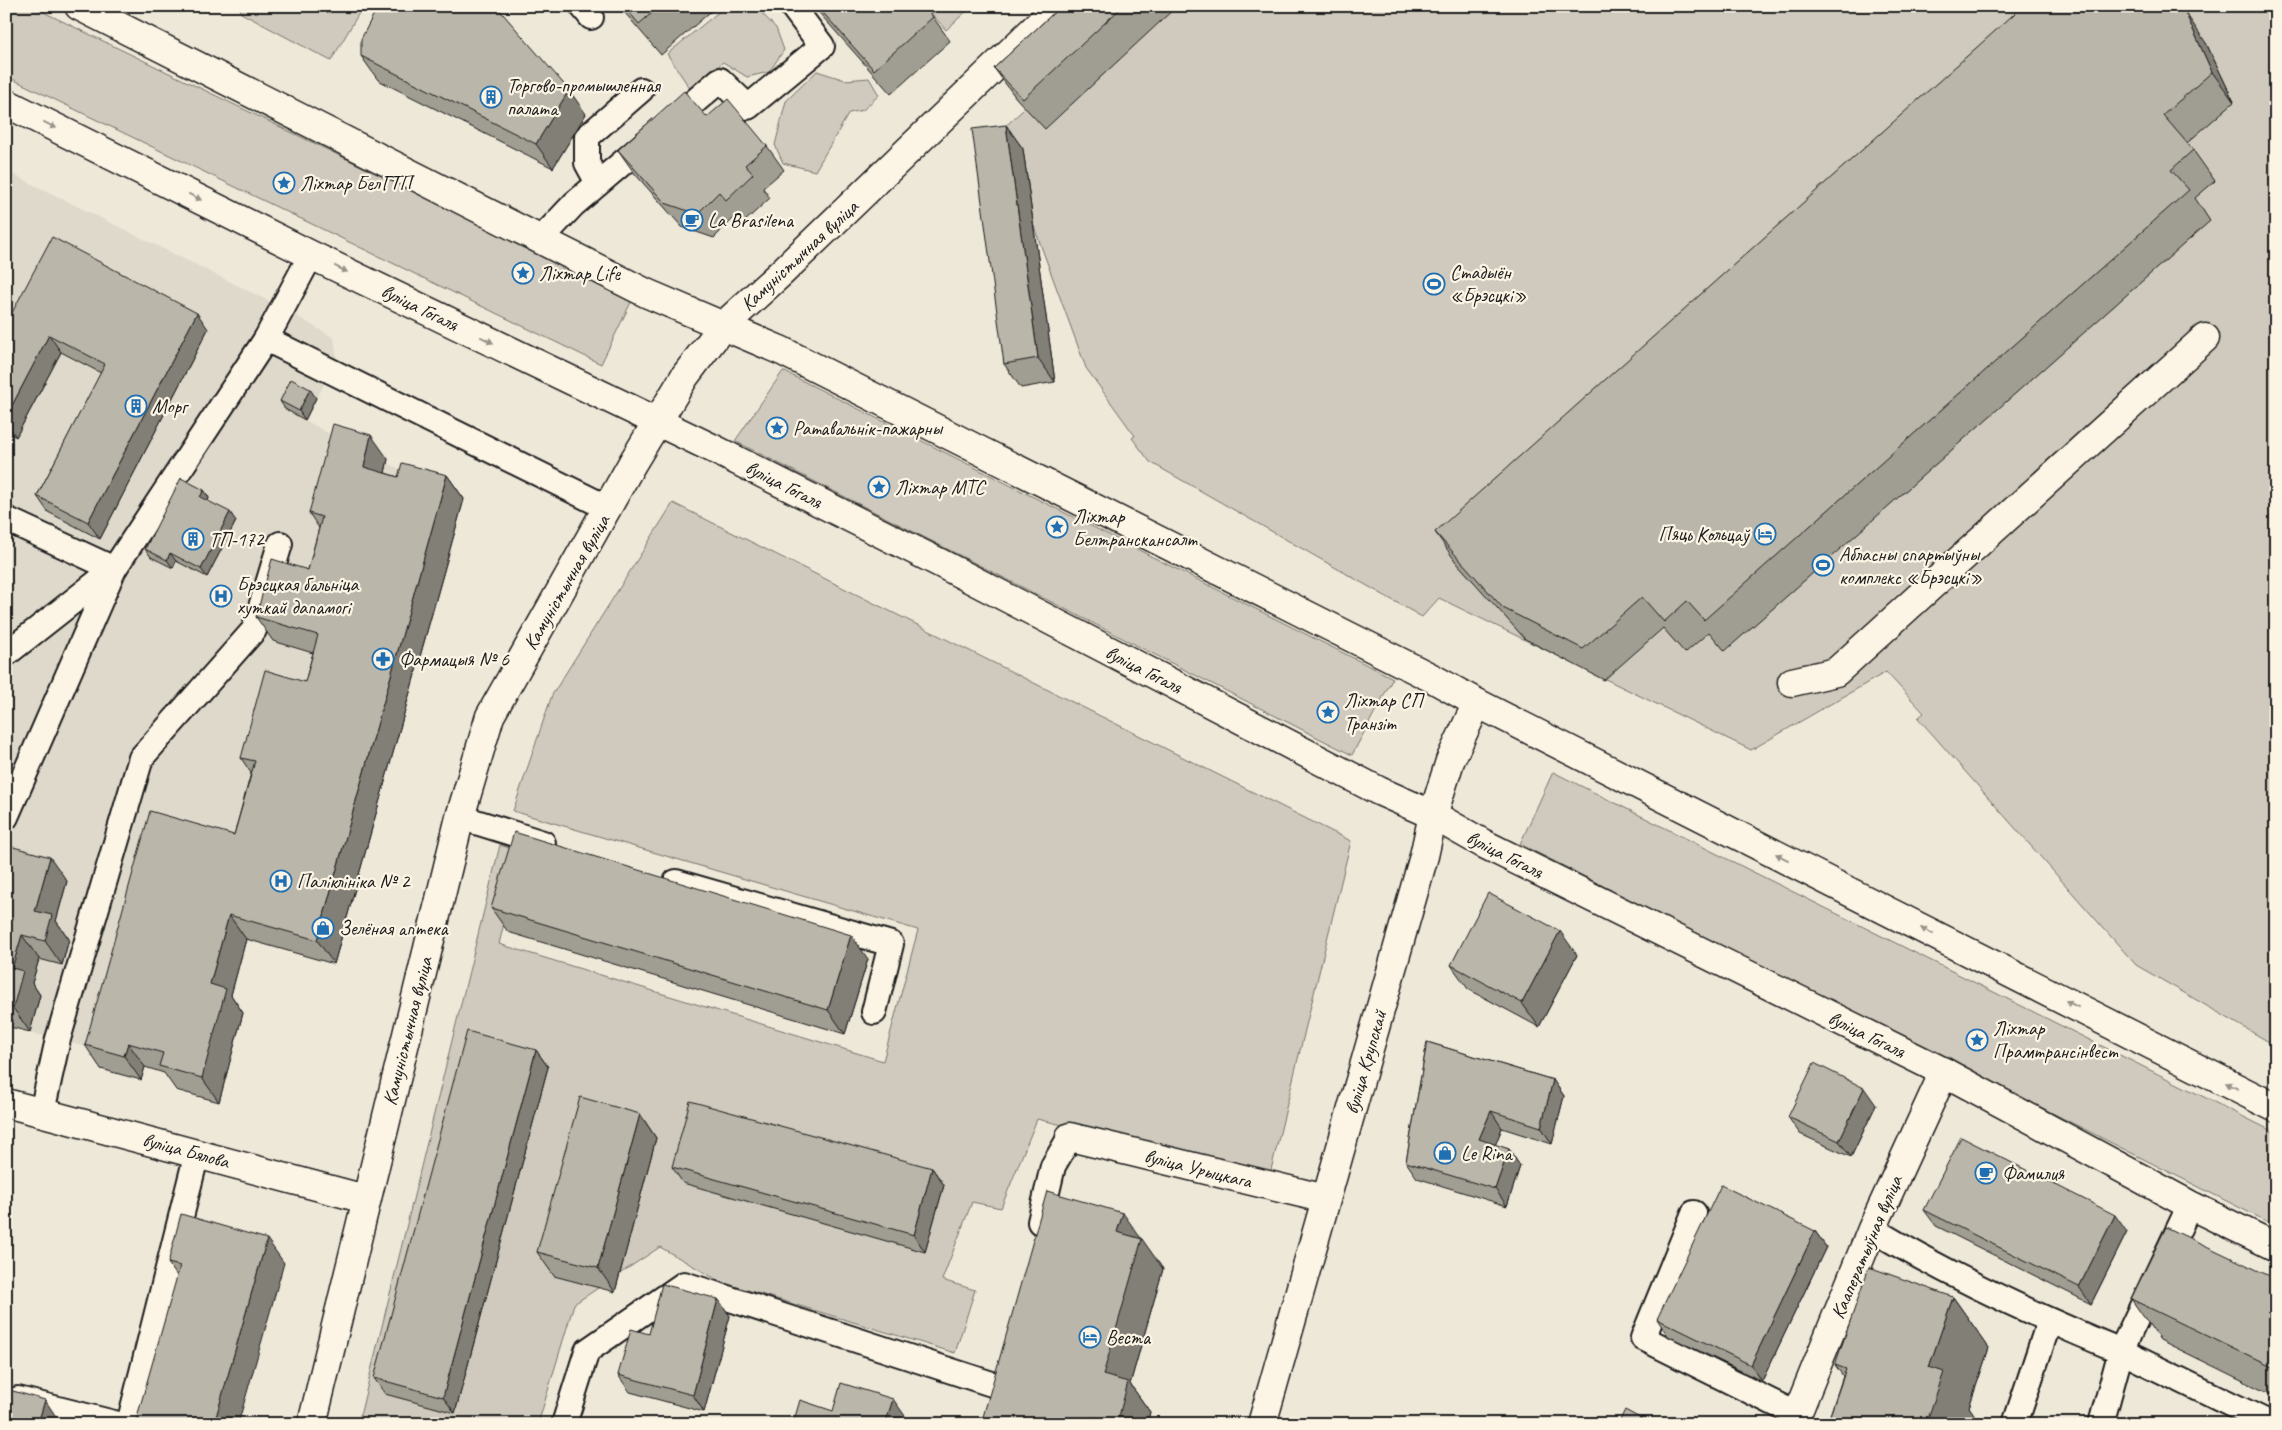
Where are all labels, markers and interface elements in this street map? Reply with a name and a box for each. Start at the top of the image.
place label: Торгово-промышленная палата [507,73,662,121]
building icon: Торгово-промышленная палата [479,85,503,109]
one-way arrow [43,121,57,129]
place icon: Ліхтар БелГТП [272,171,296,195]
place label: Ліхтар БелГТП [300,171,415,196]
one-way arrow [188,193,203,201]
street label: Камуністычная вуліца [735,194,864,316]
cafe icon: La Brasilena [680,208,704,232]
place label: La Brasilena [708,208,795,233]
place label: Стадыён «Брэсцкі» [1450,260,1527,308]
place icon: Ліхтар Life [511,261,535,285]
place label: Ліхтар Life [539,261,622,286]
one-way arrow [334,265,348,273]
sports icon: Стадыён «Брэсцкі» [1422,272,1446,296]
street label: вуліца Гогаля [377,278,463,337]
one-way arrow [480,336,495,344]
building icon: Морг [124,394,148,418]
place label: Морг [152,394,190,419]
place icon: Ратавальнік-пажарны [765,416,789,440]
place label: Ратавальнік-пажарны [793,416,944,441]
street label: вуліца Гогаля [741,455,827,515]
place icon: Ліхтар МТС [867,475,891,499]
place label: Ліхтар МТС [895,475,987,500]
place label: Ліхтар Белтранскансалт [1073,504,1198,552]
street label: Камуністычная вуліца [518,509,616,654]
place icon: Ліхтар Белтранскансалт [1045,515,1069,539]
place label: Пяць Кольцаў [1659,522,1751,547]
hotel icon: Пяць Кольцаў [1753,522,1777,546]
building icon: ТП-172 [181,527,205,551]
place label: ТП-172 [209,527,266,552]
place label: Абласны спартыўны комплекс «Брэсцкі» [1839,542,1982,590]
sports icon: Абласны спартыўны комплекс «Брэсцкі» [1811,553,1835,577]
place label: Брэсцкая бальніца хуткай дапамогі [237,572,359,620]
hospital icon: Брэсцкая бальніца хуткай дапамогі [209,584,233,608]
street label: вуліца Гогаля [1101,640,1187,700]
pharmacy icon: Фармацыя № 6 [371,647,395,671]
place label: Фармацыя № 6 [399,647,510,672]
place label: Ліхтар СП Транзіт [1344,688,1425,736]
place icon: Ліхтар СП Транзіт [1316,700,1340,724]
street label: вуліца Гогаля [1462,825,1548,885]
one-way arrow [1775,853,1789,861]
hospital icon: Паліклініка № 2 [269,869,293,893]
place label: Паліклініка № 2 [297,869,412,894]
shop icon: Зелёная аптека [311,916,335,940]
place label: Зелёная аптека [339,916,449,941]
one-way arrow [1920,927,1934,935]
street label: Камуністычная вуліца [377,953,438,1108]
one-way arrow [2065,1000,2079,1008]
street label: вуліца Гогаля [1824,1005,1910,1064]
street label: вуліца Крупскай [1339,1006,1393,1117]
place label: Ліхтар Прамтрансінвест [1993,1016,2119,1064]
place icon: Ліхтар Прамтрансінвест [1965,1028,1989,1052]
one-way arrow [2225,1082,2239,1090]
street label: вуліца Бялова [140,1127,233,1174]
shop icon: Le Rina [1433,1141,1457,1165]
place label: Le Rina [1461,1141,1514,1166]
street label: вуліца Урыцкага [1142,1143,1256,1194]
cafe icon: Фамилия [1974,1161,1998,1185]
place label: Фамилия [2002,1161,2065,1186]
street label: Кааператыўная вуліца [1825,1171,1908,1323]
hotel icon: Веста [1078,1325,1102,1349]
place label: Веста [1106,1325,1152,1350]

